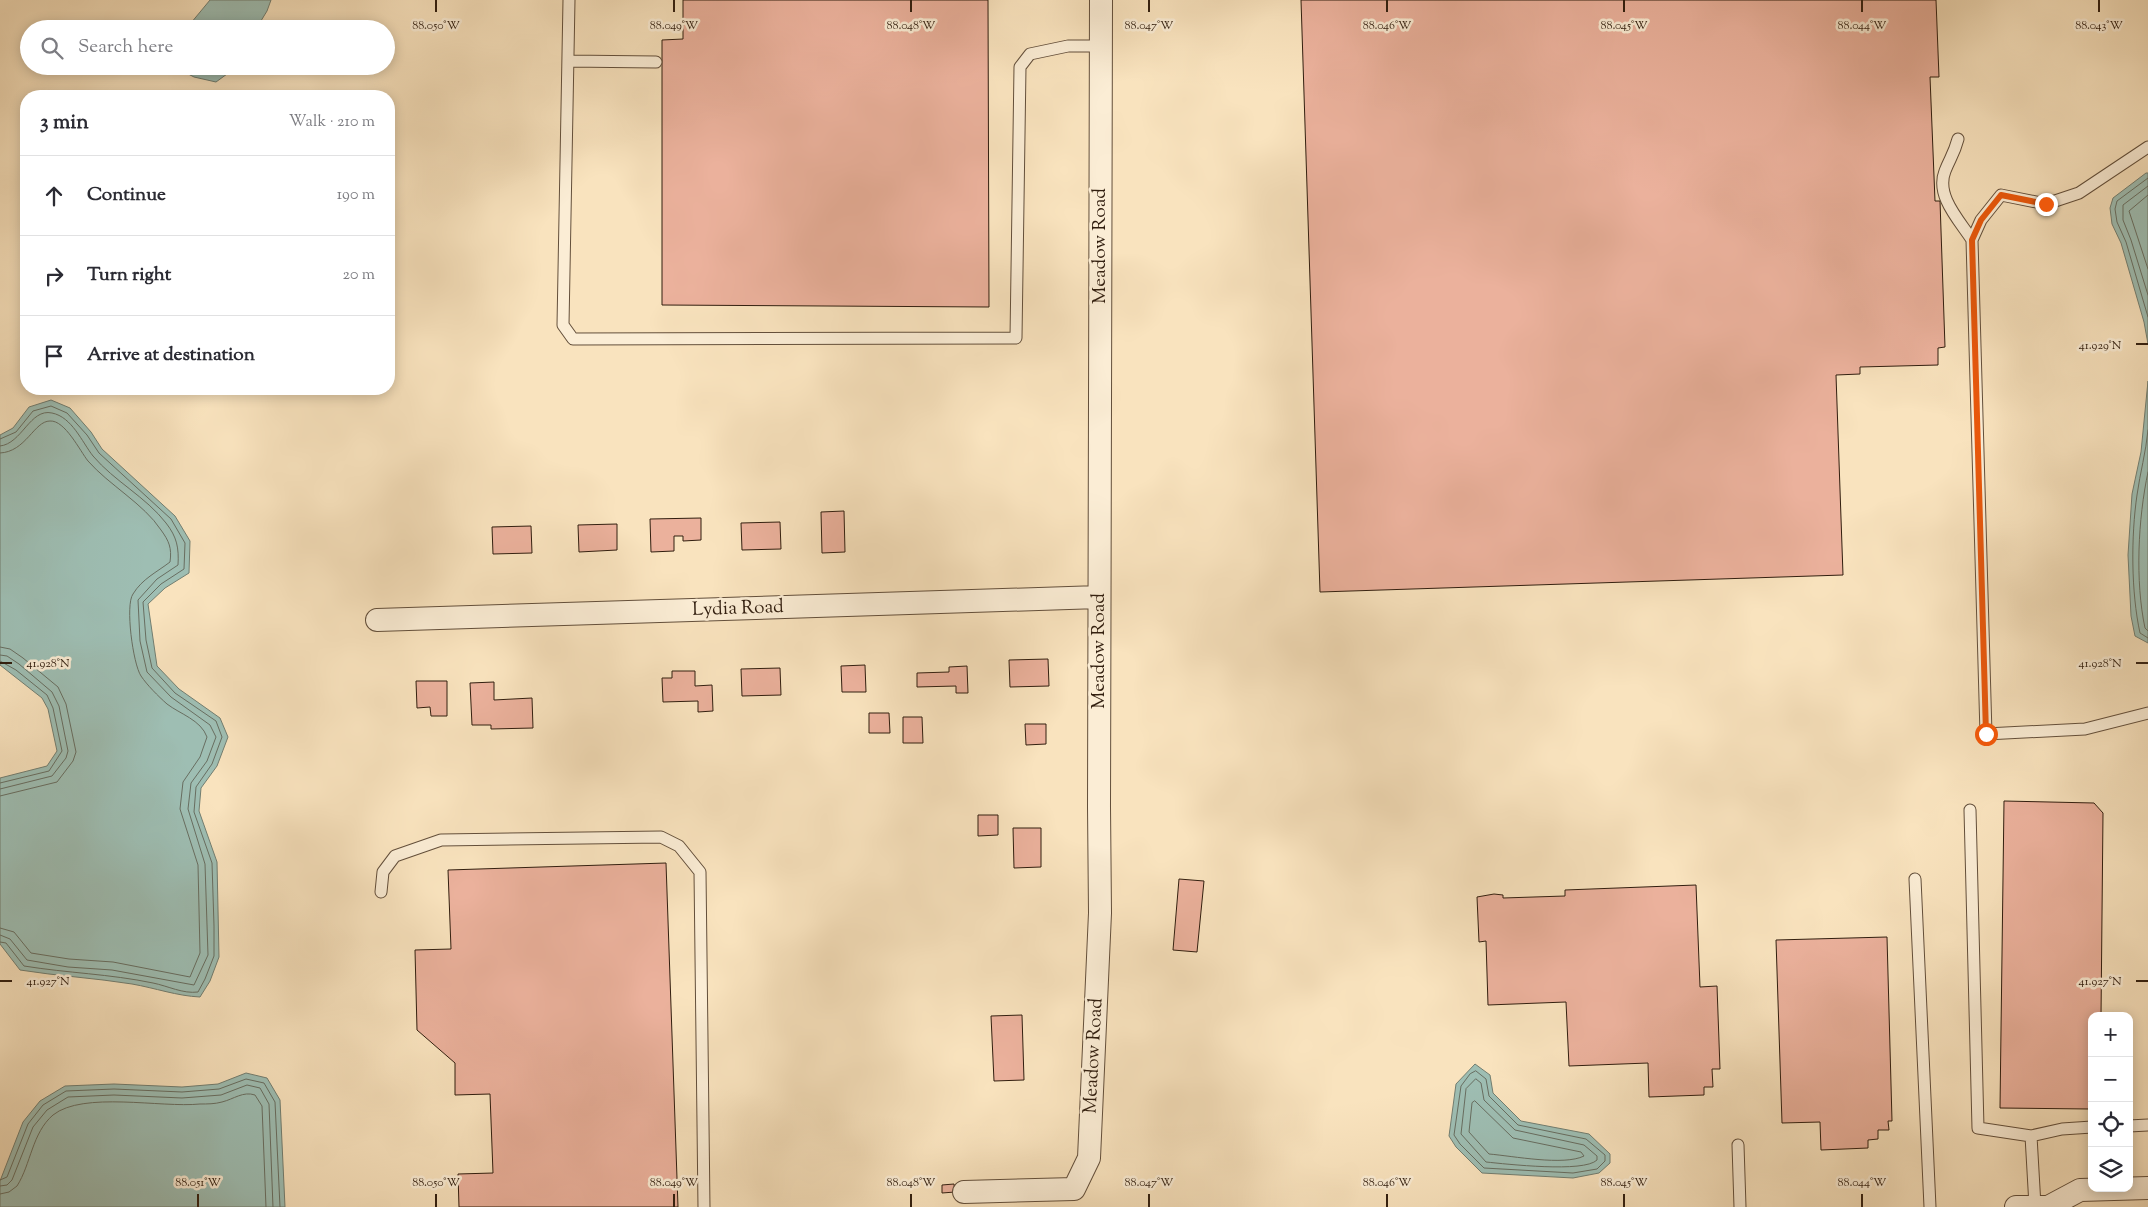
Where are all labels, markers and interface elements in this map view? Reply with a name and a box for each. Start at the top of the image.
text: 88.050°W [412,17,460,35]
text: 88.049°W [650,17,699,35]
text: 88.048°W [887,17,936,35]
text: 88.047°W [1125,17,1174,35]
text: 88.046°W [1363,17,1412,35]
text: 88.045°W [1601,17,1648,35]
text: 88.044°W [1838,17,1887,35]
text: 88.043°W [2075,17,2123,35]
search box [20,20,395,75]
icon: search [38,34,66,62]
text: Search here [78,34,173,61]
text: 3 min [40,108,89,138]
text: Walk · 210 m [289,111,375,134]
icon: ahead [40,182,68,210]
text: Continue [87,182,166,209]
text: 190 m [337,184,375,207]
street label: Meadow Road [1087,188,1114,304]
route end [2035,193,2058,216]
icon: right [40,262,68,290]
text: Turn right [87,262,171,289]
text: 20 m [342,264,375,287]
text: 41.929°N [2079,337,2122,355]
icon: arrive [40,342,68,370]
text: Arrive at destination [87,342,255,369]
street label: Meadow Road [1086,593,1113,709]
street label: Lydia Road [692,594,785,624]
text: 41.928°N [26,655,70,673]
text: 41.928°N [2078,655,2122,673]
route start [1975,723,1998,746]
text: 41.927°N [26,973,70,991]
text: 41.927°N [2078,973,2122,991]
street label: Meadow Road [1077,997,1111,1115]
map controls [2088,1012,2133,1192]
button: + [2088,1012,2133,1057]
button: − [2088,1057,2133,1102]
button: locate [2088,1102,2133,1147]
button: layers [2088,1147,2133,1192]
text: 88.051°W [175,1174,221,1192]
text: 88.050°W [412,1174,460,1192]
text: 88.049°W [650,1174,699,1192]
text: 88.048°W [887,1174,936,1192]
text: 88.047°W [1125,1174,1174,1192]
text: 88.046°W [1363,1174,1412,1192]
text: 88.045°W [1601,1174,1648,1192]
text: 88.044°W [1838,1174,1887,1192]

